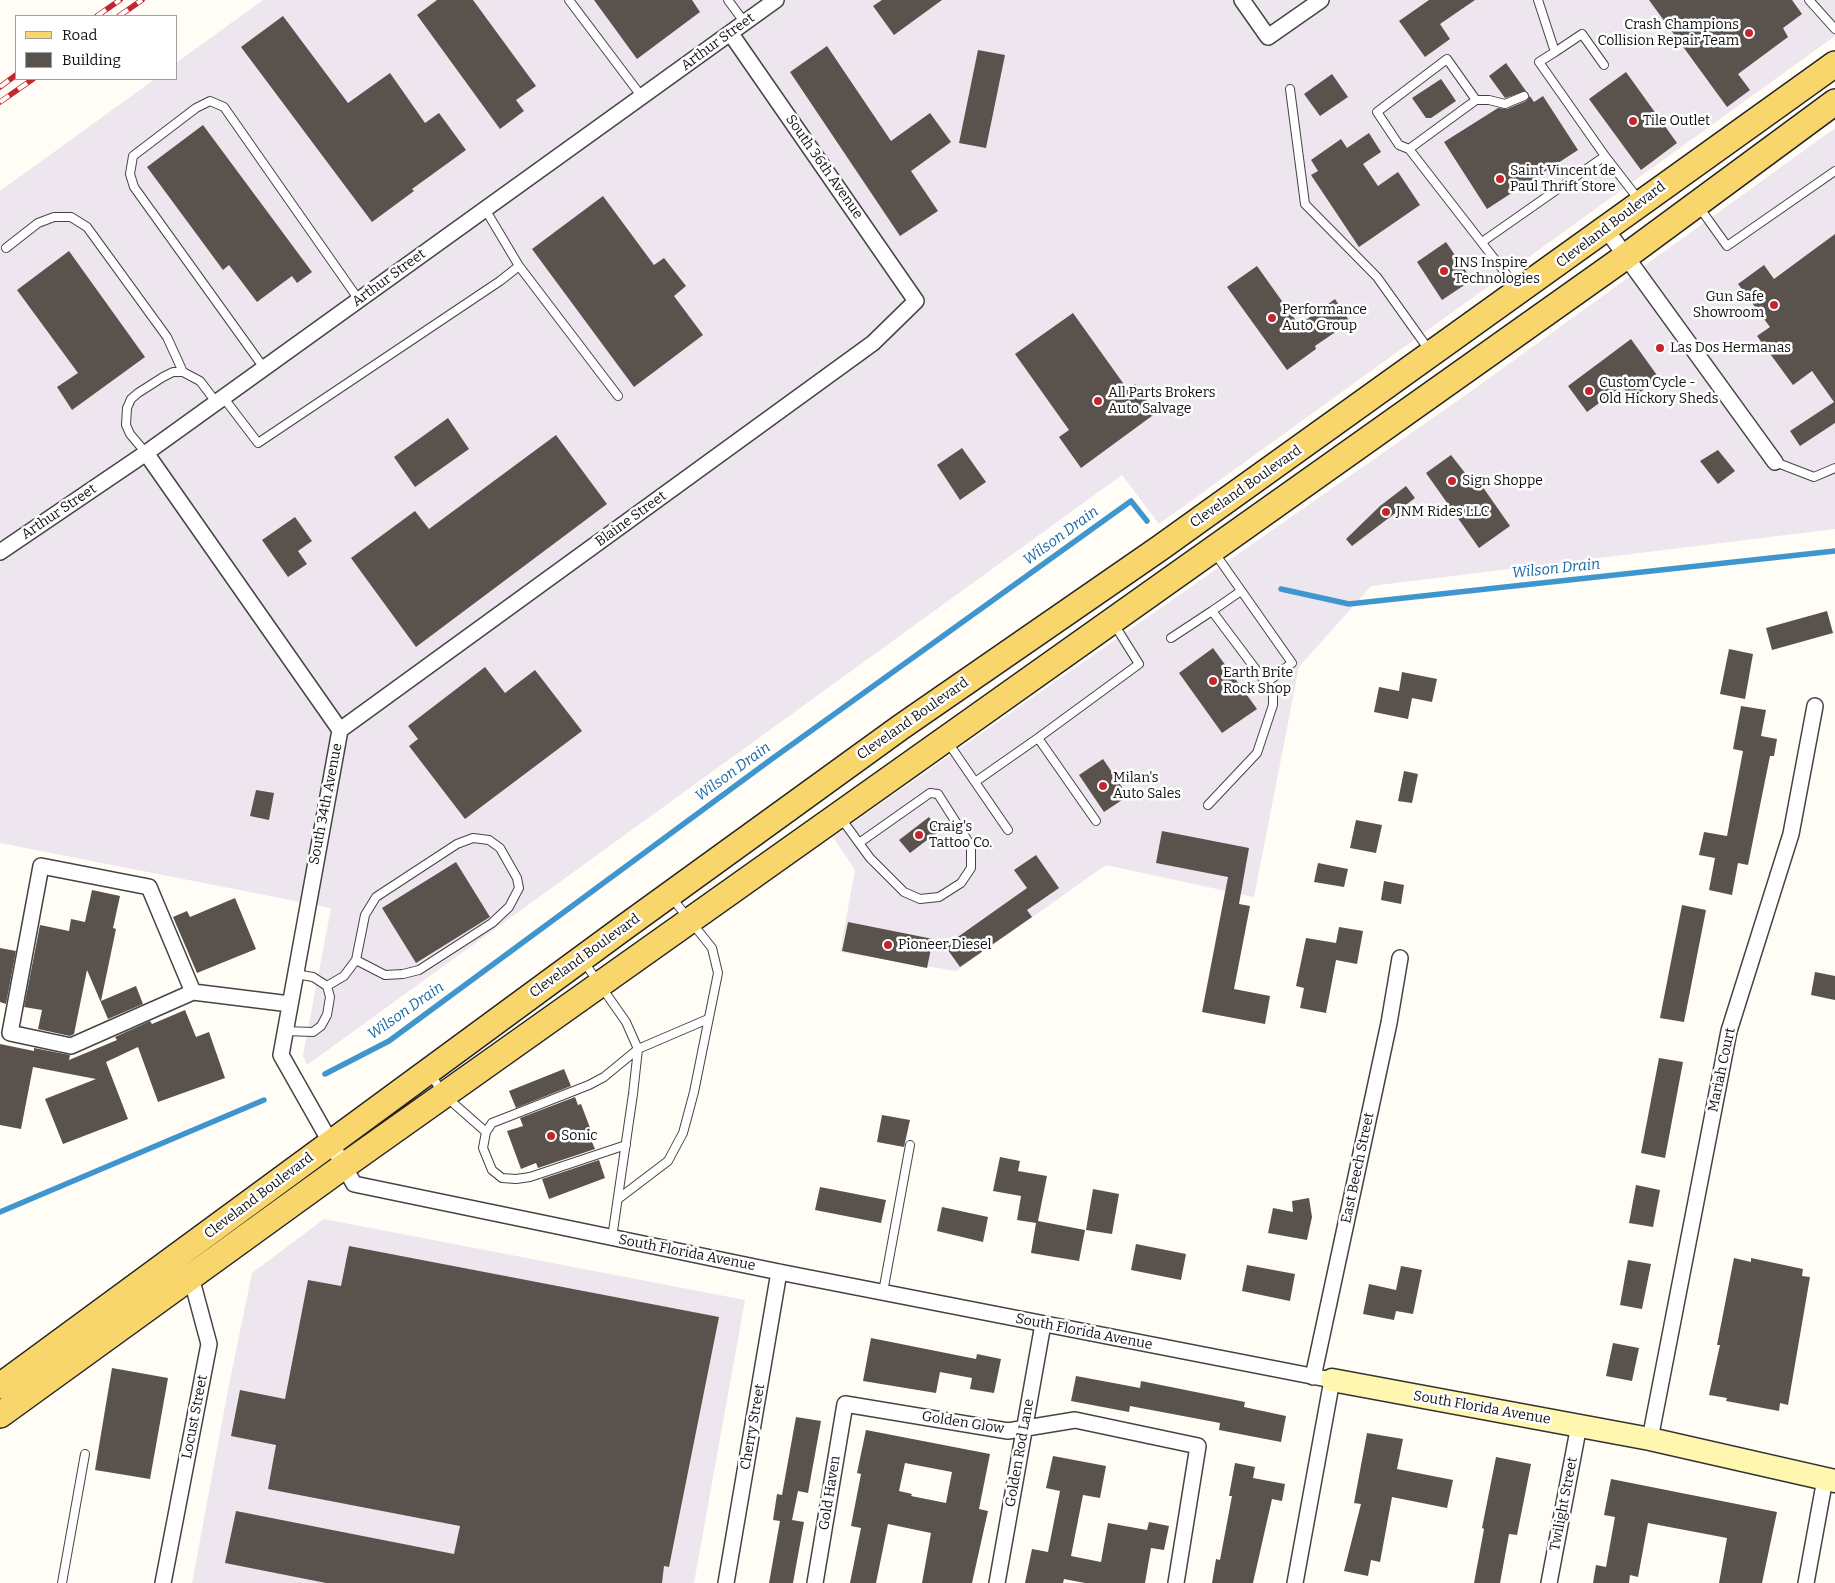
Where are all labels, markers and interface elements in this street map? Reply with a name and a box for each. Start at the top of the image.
street label: Arthur Street [678,10,758,74]
legend [15,15,178,80]
place label: Crash Champions Collision Repair Team [1598,17,1739,49]
text: Road [62,26,97,44]
marker: Crash Champions Collision Repair Team [1743,27,1755,39]
text: Building [62,51,121,69]
street label: South 36th Avenue [782,112,866,222]
place label: Tile Outlet [1643,113,1710,129]
marker: Tile Outlet [1627,115,1639,127]
place label: Saint Vincent de Paul Thrift Store [1510,163,1616,196]
marker: Saint Vincent de Paul Thrift Store [1494,173,1506,185]
street label: Cleveland Boulevard [1553,179,1669,271]
street label: Arthur Street [349,246,429,310]
place label: INS Inspire Technologies [1454,255,1540,288]
marker: INS Inspire Technologies [1438,265,1450,277]
place label: Gun Safe Showroom [1693,289,1764,322]
marker: Gun Safe Showroom [1768,299,1780,311]
place label: Performance Auto Group [1282,302,1367,334]
marker: Performance Auto Group [1266,312,1278,324]
place label: Las Dos Hermanas [1670,340,1791,356]
marker: Las Dos Hermanas [1654,342,1666,354]
place label: Custom Cycle - Old Hickory Sheds [1599,375,1719,408]
place label: All Parts Brokers Auto Salvage [1108,385,1215,418]
marker: Custom Cycle - Old Hickory Sheds [1583,385,1595,397]
marker: All Parts Brokers Auto Salvage [1092,395,1104,407]
street label: Cleveland Boulevard [1187,442,1305,532]
place label: Sign Shoppe [1462,473,1543,489]
marker: Sign Shoppe [1446,475,1458,487]
street label: Arthur Street [18,481,100,543]
street label: Blaine Street [592,488,670,550]
water label: Wilson Drain [1020,503,1102,569]
place label: JNM Rides LLC [1396,504,1490,520]
marker: JNM Rides LLC [1380,506,1392,518]
water label: Wilson Drain [1511,555,1601,583]
place label: Earth Brite Rock Shop [1223,665,1293,698]
street label: Cleveland Boulevard [854,674,972,764]
marker: Earth Brite Rock Shop [1207,675,1219,687]
water label: Wilson Drain [692,739,774,805]
street label: South 34th Avenue [306,742,346,866]
place label: Milan's Auto Sales [1113,770,1181,802]
marker: Milan's Auto Sales [1097,780,1109,792]
place label: Craig's Tattoo Co. [929,819,992,852]
marker: Craig's Tattoo Co. [913,829,925,841]
street label: Cleveland Boulevard [527,910,643,1002]
place label: Pioneer Diesel [898,937,992,953]
marker: Pioneer Diesel [882,939,894,951]
water label: Wilson Drain [365,978,447,1044]
street label: Mariah Court [1705,1026,1739,1114]
street label: East Beech Street [1338,1111,1378,1225]
place label: Sonic [561,1128,597,1144]
marker: Sonic [545,1130,557,1142]
street label: Cleveland Boulevard [201,1150,317,1242]
street label: South Florida Avenue [617,1231,757,1275]
street label: South Florida Avenue [1014,1310,1154,1354]
street label: Locust Street [179,1374,211,1460]
street label: Cherry Street [737,1383,769,1471]
street label: South Florida Avenue [1412,1388,1552,1428]
street label: Golden Rod Lane [1002,1397,1038,1509]
street label: Golden Glow [921,1408,1005,1438]
street label: Gold Haven [816,1454,844,1532]
street label: Twilight Street [1547,1456,1581,1552]

